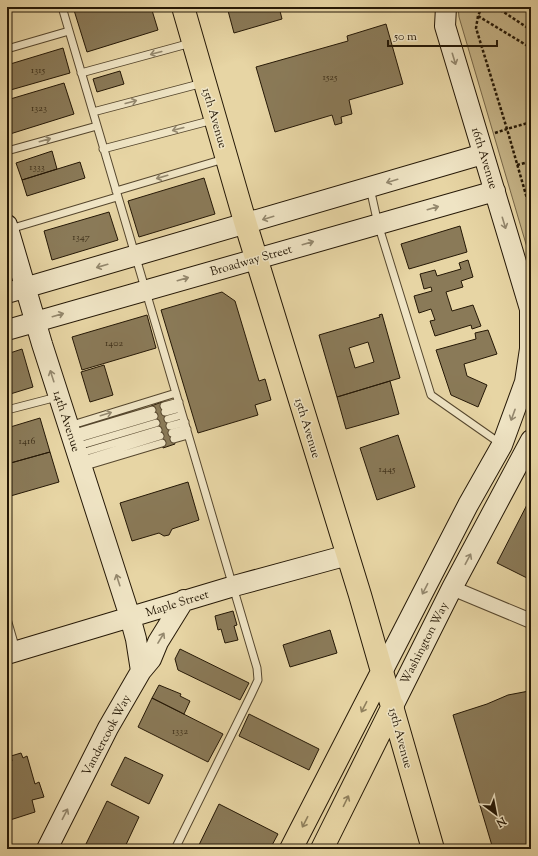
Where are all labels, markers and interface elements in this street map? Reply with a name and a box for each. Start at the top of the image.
scale bar [388,22,497,48]
text: 50 m [393,28,417,46]
one-way arrow [149,49,162,57]
one-way arrow [451,52,458,65]
house number: 1315 [31,63,46,78]
house number: 1525 [323,70,338,85]
street label: 15th Avenue [197,86,231,151]
one-way arrow [124,98,137,105]
house number: 1323 [31,101,47,116]
street label: 16th Avenue [466,125,502,192]
one-way arrow [172,126,185,134]
one-way arrow [38,136,51,143]
house number: 1333 [29,160,45,175]
one-way arrow [156,174,169,181]
one-way arrow [386,178,399,185]
one-way arrow [426,204,439,212]
one-way arrow [261,215,274,222]
one-way arrow [501,216,508,229]
house number: 1347 [72,230,90,245]
one-way arrow [301,239,314,247]
street label: Broadway Street [208,241,294,281]
one-way arrow [96,263,109,270]
one-way arrow [176,275,189,282]
one-way arrow [51,311,64,318]
house number: 1402 [105,336,123,351]
one-way arrow [48,370,56,382]
street label: 14th Avenue [48,388,85,455]
street label: 15th Avenue [289,396,325,461]
one-way arrow [508,409,516,421]
one-way arrow [99,410,112,417]
house number: 1416 [19,434,35,449]
house number: 1445 [379,462,396,477]
one-way arrow [464,553,472,565]
one-way arrow [114,573,121,586]
one-way arrow [421,583,428,595]
street label: Maple Street [143,586,211,622]
street label: Washington Way [396,599,453,688]
one-way arrow [157,632,165,644]
street label: Vandercook Way [78,692,136,779]
one-way arrow [360,700,368,712]
street label: 15th Avenue [383,706,417,771]
house number: 1332 [172,724,188,739]
north arrow [476,794,516,834]
one-way arrow [343,796,350,808]
one-way arrow [62,808,69,820]
text: N [493,812,510,831]
one-way arrow [301,816,308,828]

